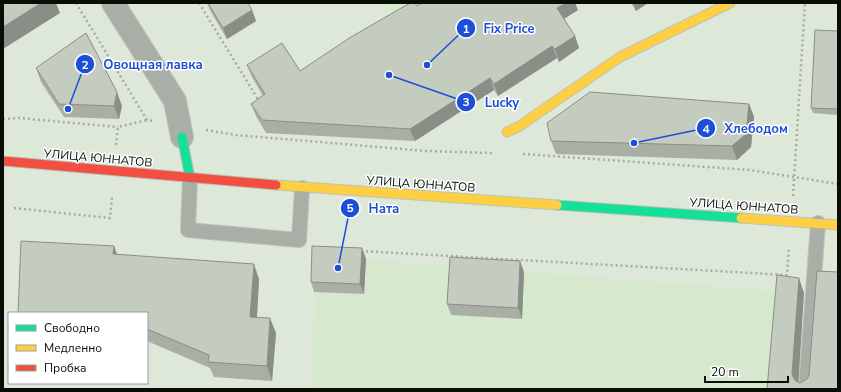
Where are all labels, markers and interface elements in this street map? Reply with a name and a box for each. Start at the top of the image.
callout: Fix Price [456,16,543,41]
text: Fix Price [483,20,535,38]
text: 1 [462,21,470,37]
callout: Овощная лавка [75,52,210,77]
text: Овощная лавка [103,56,203,74]
text: 2 [81,57,89,73]
callout: Lucky [456,90,527,115]
text: 3 [462,94,470,110]
text: Lucky [485,94,519,112]
callout: Хлебодом [696,116,795,141]
text: Хлебодом [723,120,788,138]
text: 4 [702,121,710,137]
street label: УЛИЦА ЮННАТОВ [42,145,153,171]
street label: УЛИЦА ЮННАТОВ [365,172,476,196]
street label: УЛИЦА ЮННАТОВ [688,194,799,218]
callout: Ната [340,196,407,221]
text: 5 [346,200,354,216]
text: Ната [369,200,399,218]
legend [8,312,148,384]
text: Свободно [44,320,100,336]
text: Медленно [44,340,102,356]
scale bar [705,358,788,384]
text: Пробка [44,360,87,376]
text: 20 m [711,364,739,380]

